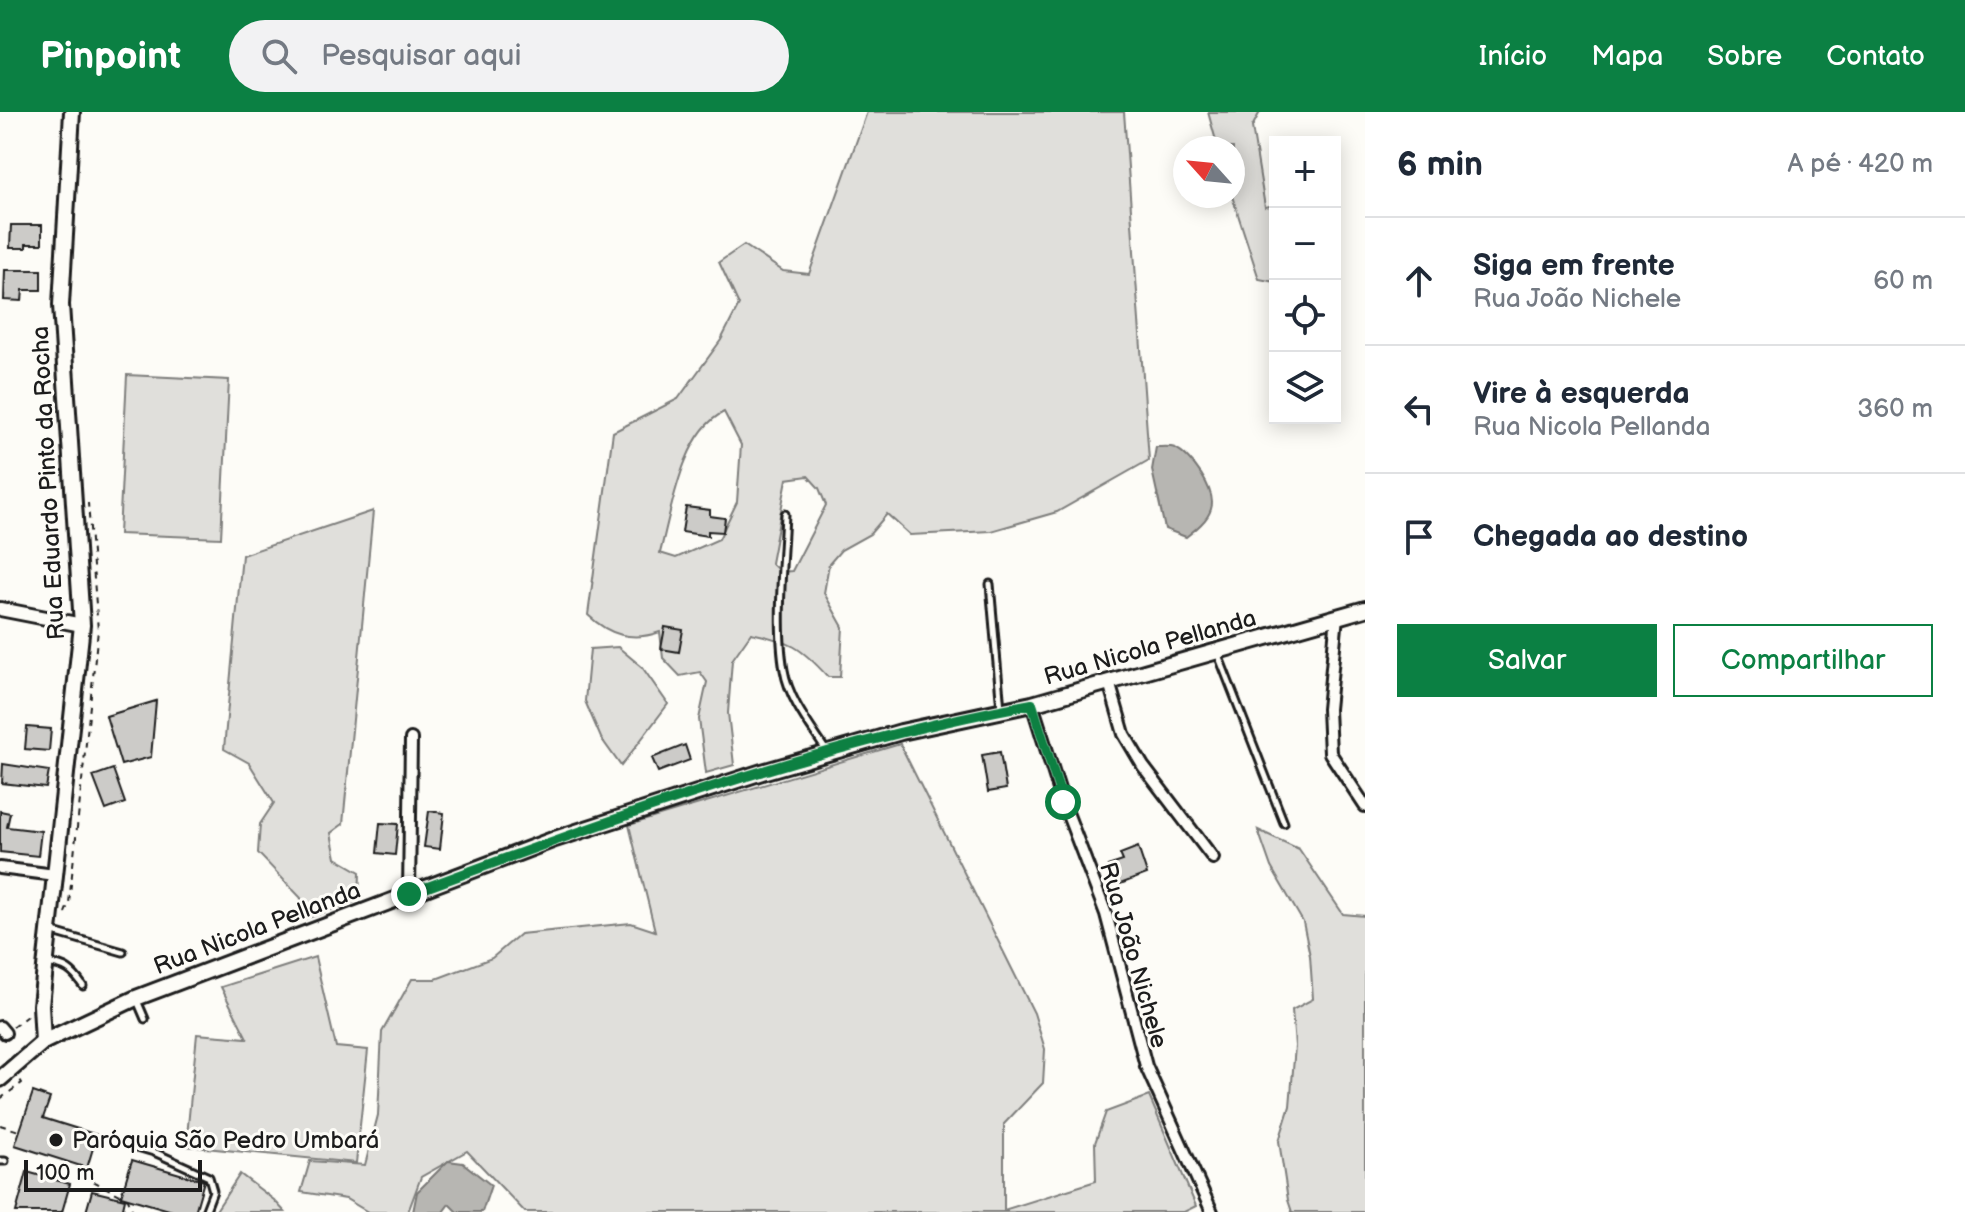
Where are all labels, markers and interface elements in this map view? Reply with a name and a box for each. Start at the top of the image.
search box [229,20,789,92]
text: Pinpoint [40,34,181,79]
icon: search [257,34,301,78]
text: Pesquisar aqui [321,38,522,74]
text: Início [1479,40,1547,73]
text: Mapa [1591,40,1663,73]
text: Sobre [1707,40,1782,73]
text: Contato [1826,40,1925,73]
north arrow [1173,136,1245,208]
map controls [1269,136,1341,424]
button: + [1269,136,1341,208]
text: 6 min [1397,144,1483,185]
text: A pé · 420 m [1787,149,1933,180]
button: − [1269,208,1341,280]
text: Siga em frente [1473,248,1675,284]
icon: ahead [1397,259,1441,303]
text: 60 m [1873,266,1933,297]
button: locate [1269,280,1341,352]
text: Rua João Nichele [1473,284,1681,315]
street label: Rua Eduardo Pinto da Rocha [26,325,71,641]
button: layers [1269,352,1341,424]
text: Vire à esquerda [1473,376,1690,412]
icon: left [1397,387,1441,431]
text: 360 m [1857,394,1933,425]
text: Rua Nicola Pellanda [1473,412,1710,443]
icon: arrive [1397,515,1441,559]
text: Chegada ao destino [1473,519,1748,555]
street label: Rua Nicola Pellanda [1041,603,1259,692]
button: Salvar [1397,624,1657,697]
button: Compartilhar [1673,624,1933,697]
route start [1045,784,1081,820]
street label: Rua João Nichele [1093,859,1174,1051]
street label: Rua Nicola Pellanda [150,876,365,981]
route end [391,876,427,912]
place label: Paróquia São Pedro Umbará [72,1126,379,1155]
marker: Paróquia São Pedro Umbará [47,1131,65,1149]
scale bar [24,1156,202,1192]
text: 100 m [36,1160,95,1187]

